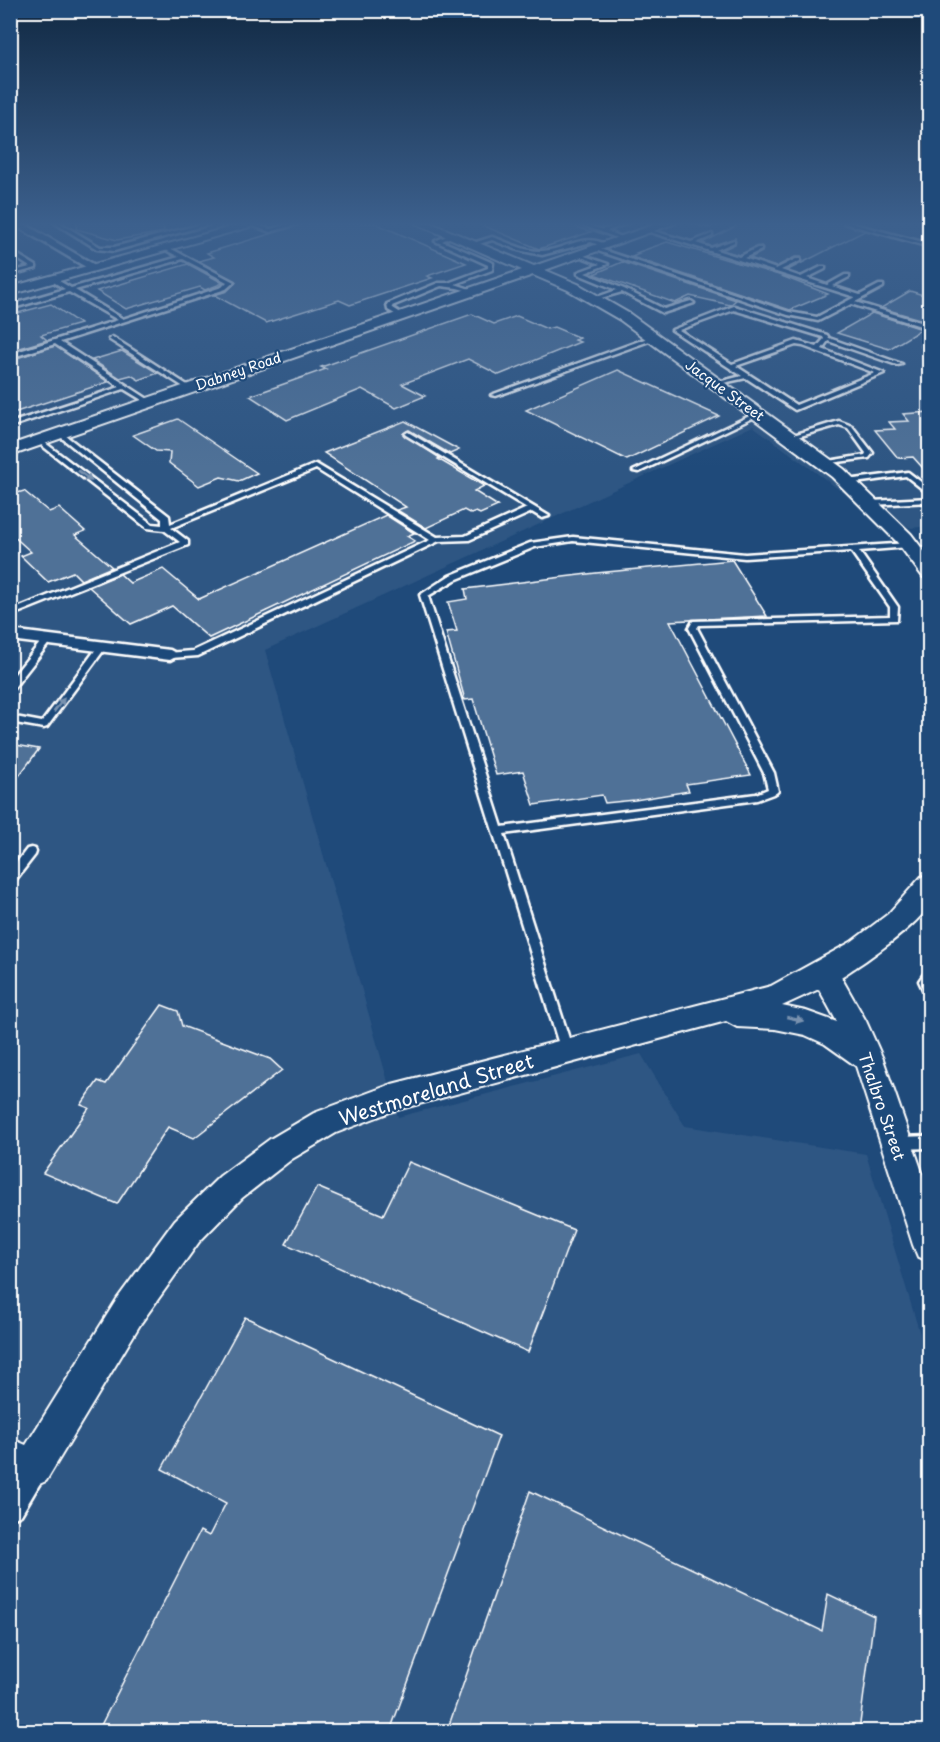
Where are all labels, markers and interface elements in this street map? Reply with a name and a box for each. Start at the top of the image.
street label: Dabney Road [192,346,284,396]
street label: Jacque Street [681,354,769,426]
one-way arrow [76,470,92,482]
one-way arrow [52,698,64,713]
one-way arrow [785,1015,804,1025]
street label: Westmoreland Street [335,1045,537,1133]
street label: Thalbro Street [853,1049,913,1164]

